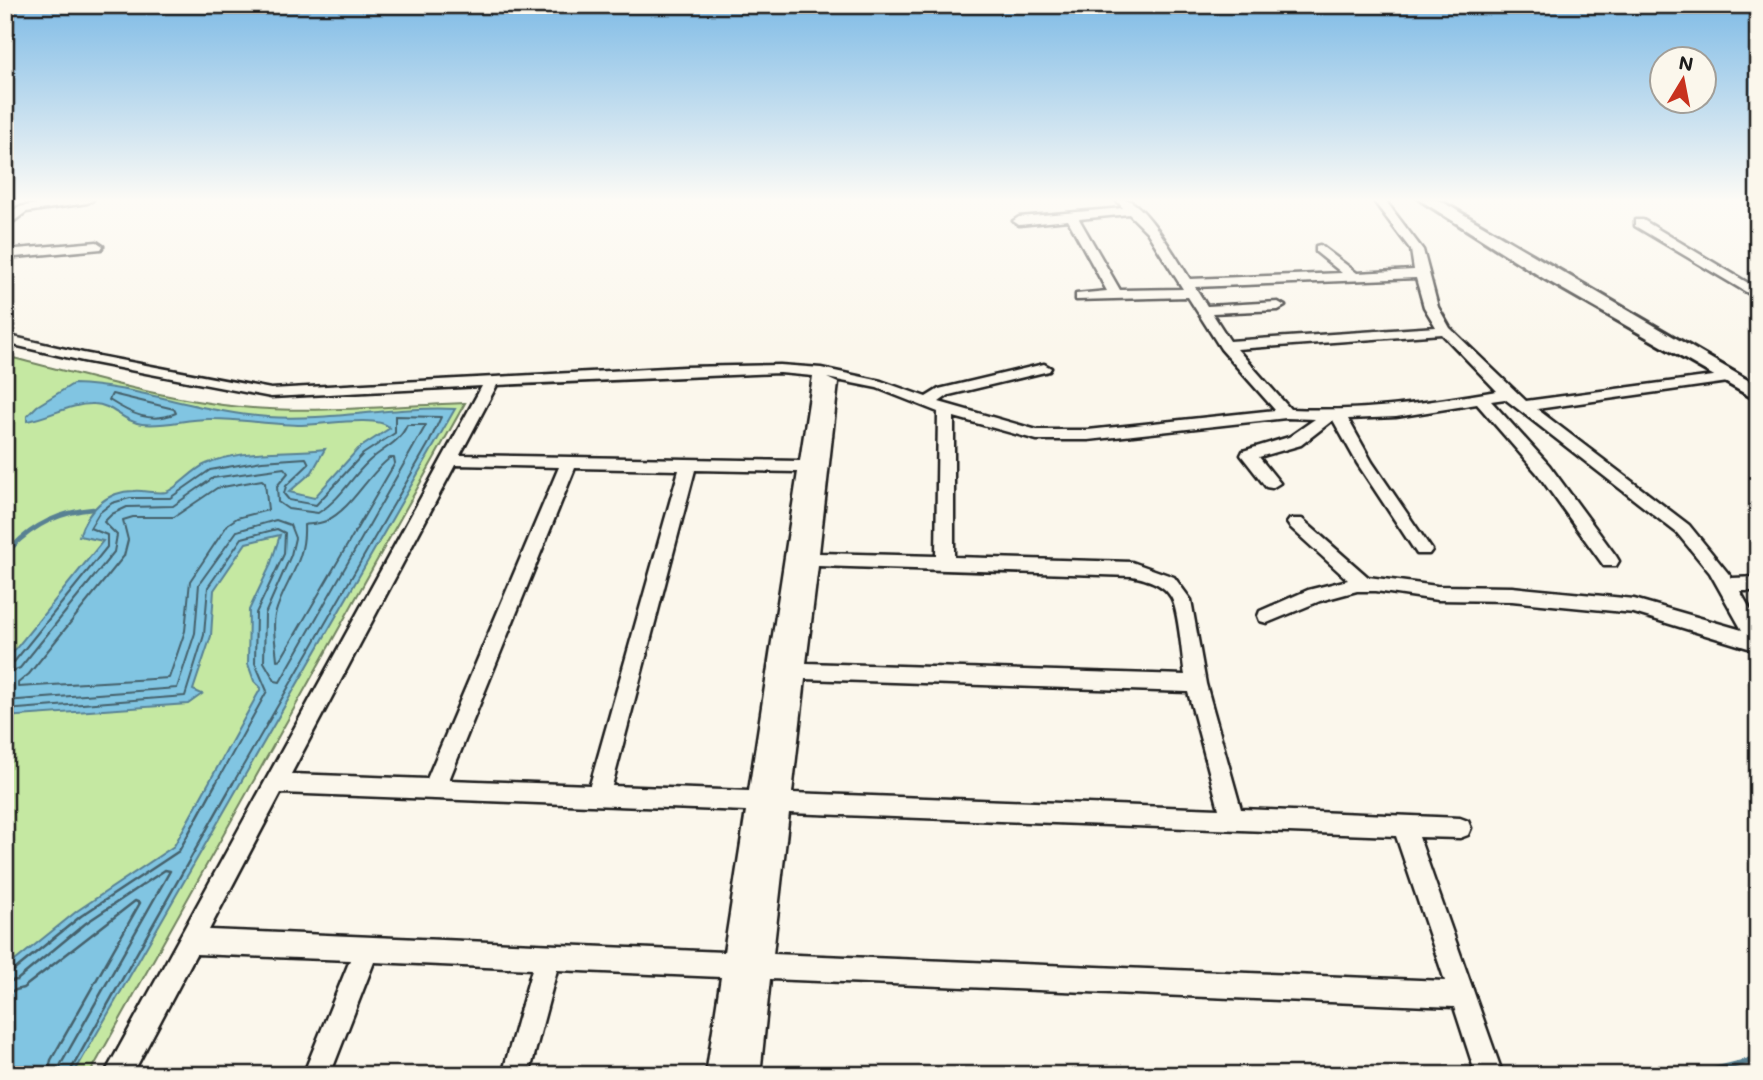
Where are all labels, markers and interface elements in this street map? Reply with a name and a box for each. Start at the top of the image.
north arrow [1648,46,1718,116]
text: N [1677,49,1695,76]

